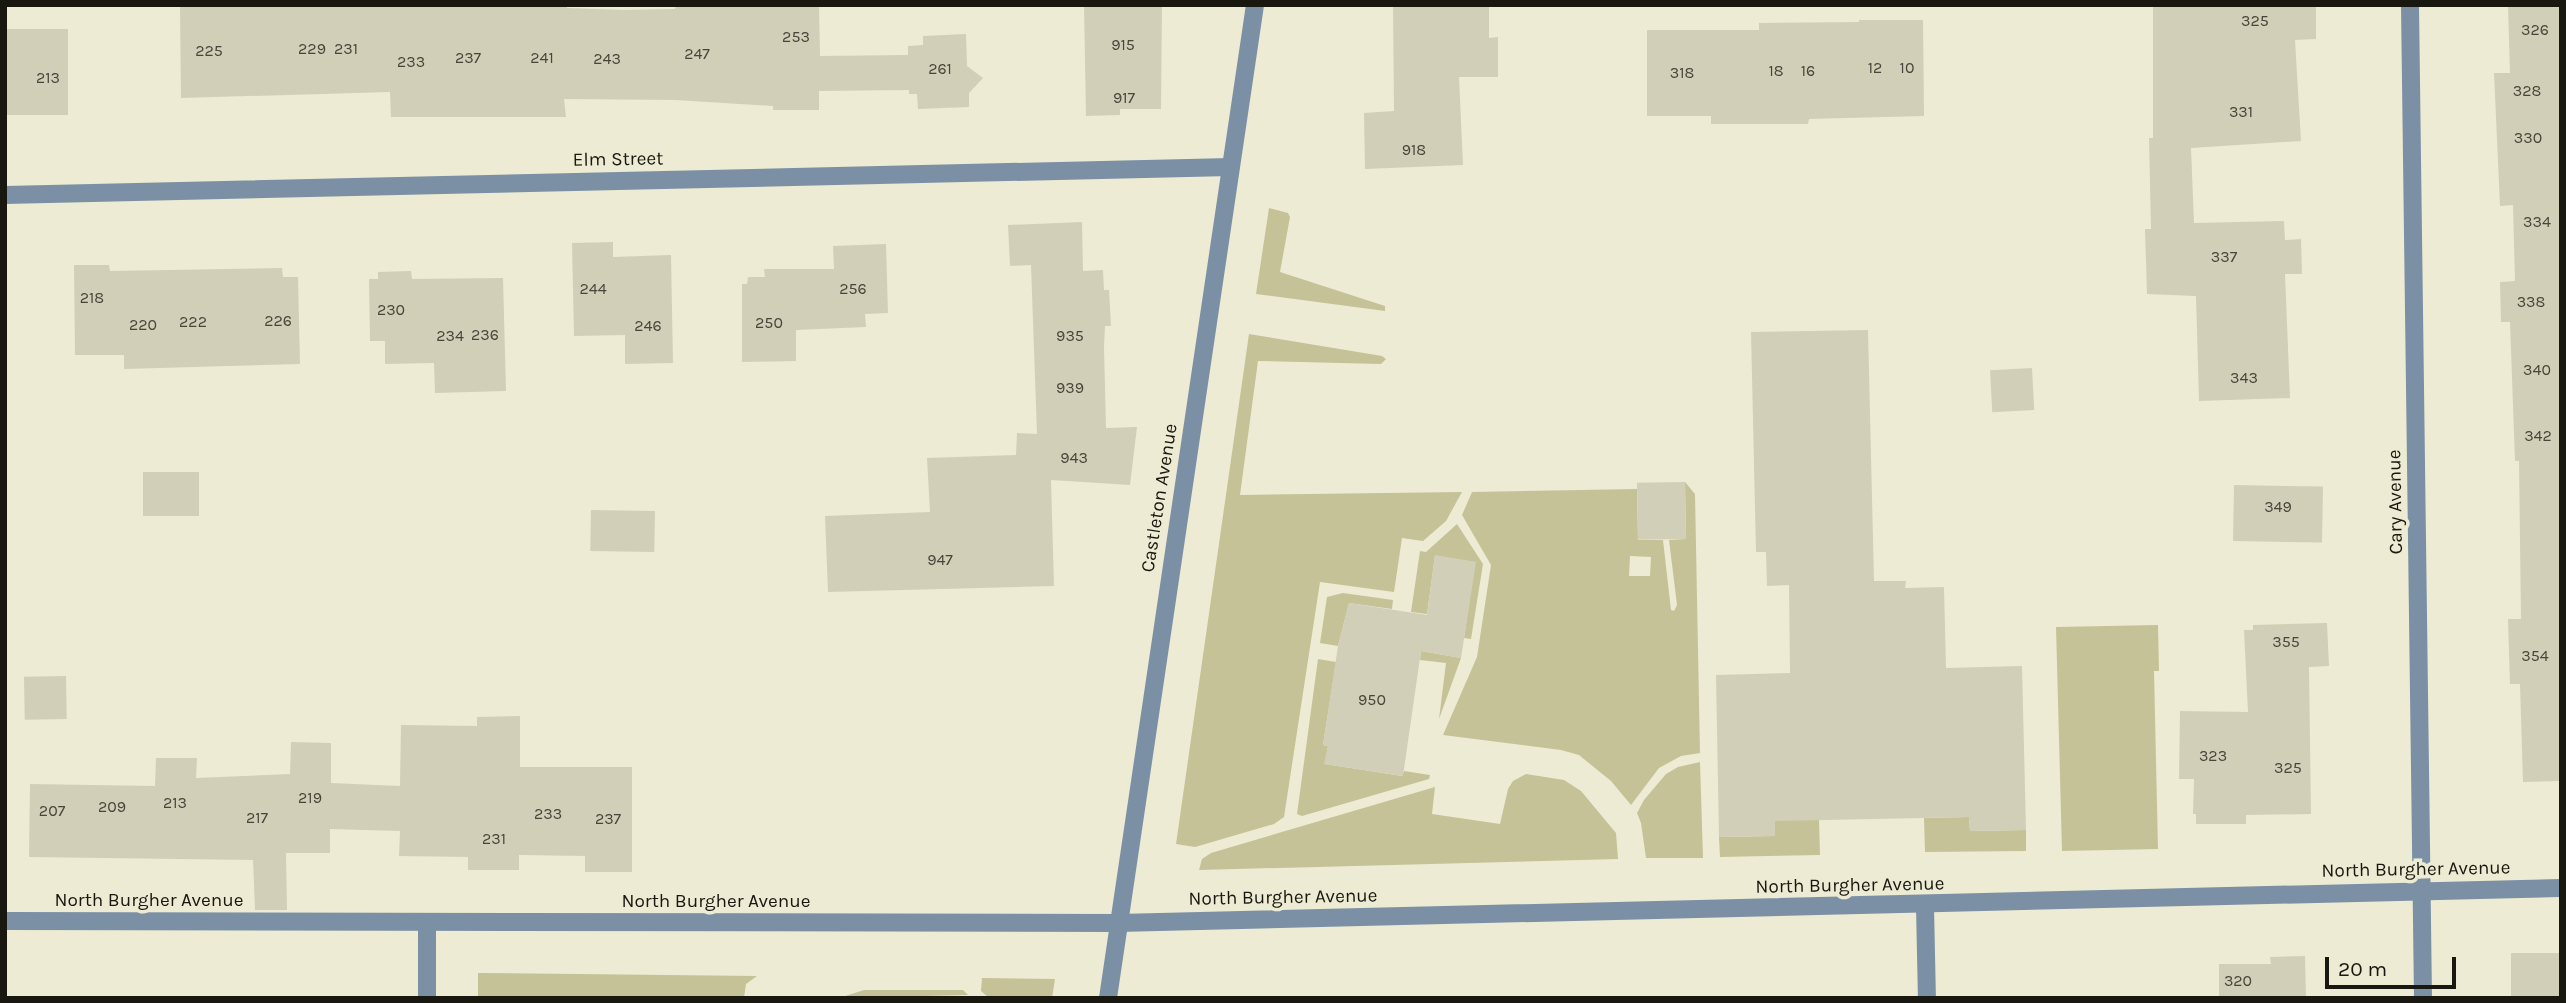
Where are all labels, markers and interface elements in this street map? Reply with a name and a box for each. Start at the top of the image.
house number: 325 [2241,11,2269,31]
house number: 326 [2521,20,2549,40]
house number: 253 [782,27,810,47]
house number: 915 [1111,35,1135,55]
house number: 229 [298,39,326,59]
house number: 231 [334,39,358,59]
house number: 225 [195,41,223,61]
house number: 247 [684,44,710,64]
house number: 237 [455,48,481,68]
house number: 241 [530,48,554,68]
house number: 243 [593,49,621,69]
house number: 233 [397,52,425,72]
house number: 12 [1868,58,1882,78]
house number: 10 [1900,58,1914,78]
house number: 261 [928,59,952,79]
house number: 18 [1768,61,1784,81]
house number: 16 [1801,61,1815,81]
house number: 318 [1670,63,1694,83]
house number: 213 [36,68,60,88]
house number: 328 [2513,81,2541,101]
house number: 917 [1113,88,1135,108]
house number: 331 [2229,102,2253,122]
house number: 330 [2514,128,2542,148]
house number: 918 [1402,140,1426,160]
street label: Elm Street [573,148,663,172]
house number: 334 [2523,212,2551,232]
house number: 337 [2211,247,2237,267]
house number: 244 [579,279,607,299]
house number: 256 [839,279,867,299]
house number: 218 [80,288,104,308]
house number: 338 [2517,292,2545,312]
house number: 230 [377,300,405,320]
house number: 226 [264,311,292,331]
house number: 222 [179,312,207,332]
house number: 250 [755,313,783,333]
house number: 220 [129,315,157,335]
house number: 246 [634,316,662,336]
house number: 236 [471,325,499,345]
house number: 234 [436,326,464,346]
house number: 935 [1056,326,1084,346]
house number: 340 [2523,360,2551,380]
house number: 343 [2230,368,2258,388]
house number: 939 [1056,378,1084,398]
street label: Castleton Avenue [1137,422,1183,574]
house number: 342 [2524,426,2552,446]
house number: 943 [1060,448,1088,468]
street label: Cary Avenue [2384,449,2408,555]
house number: 349 [2264,497,2292,517]
house number: 947 [927,550,953,570]
house number: 355 [2272,632,2300,652]
house number: 354 [2521,646,2549,666]
house number: 950 [1358,690,1386,710]
house number: 323 [2199,746,2227,766]
house number: 325 [2274,758,2302,778]
house number: 219 [298,788,322,808]
house number: 213 [163,793,187,813]
house number: 209 [98,797,126,817]
house number: 207 [39,801,65,821]
house number: 233 [534,804,562,824]
house number: 217 [246,808,268,828]
house number: 237 [595,809,621,829]
house number: 231 [482,829,506,849]
street label: North Burgher Avenue [2321,857,2511,883]
street label: North Burgher Avenue [1755,873,1945,899]
street label: North Burgher Avenue [1188,885,1378,911]
street label: North Burgher Avenue [54,890,244,912]
street label: North Burgher Avenue [621,891,811,913]
scale bar [2328,944,2459,988]
text: 20 m [2338,957,2387,981]
house number: 320 [2224,971,2252,991]

